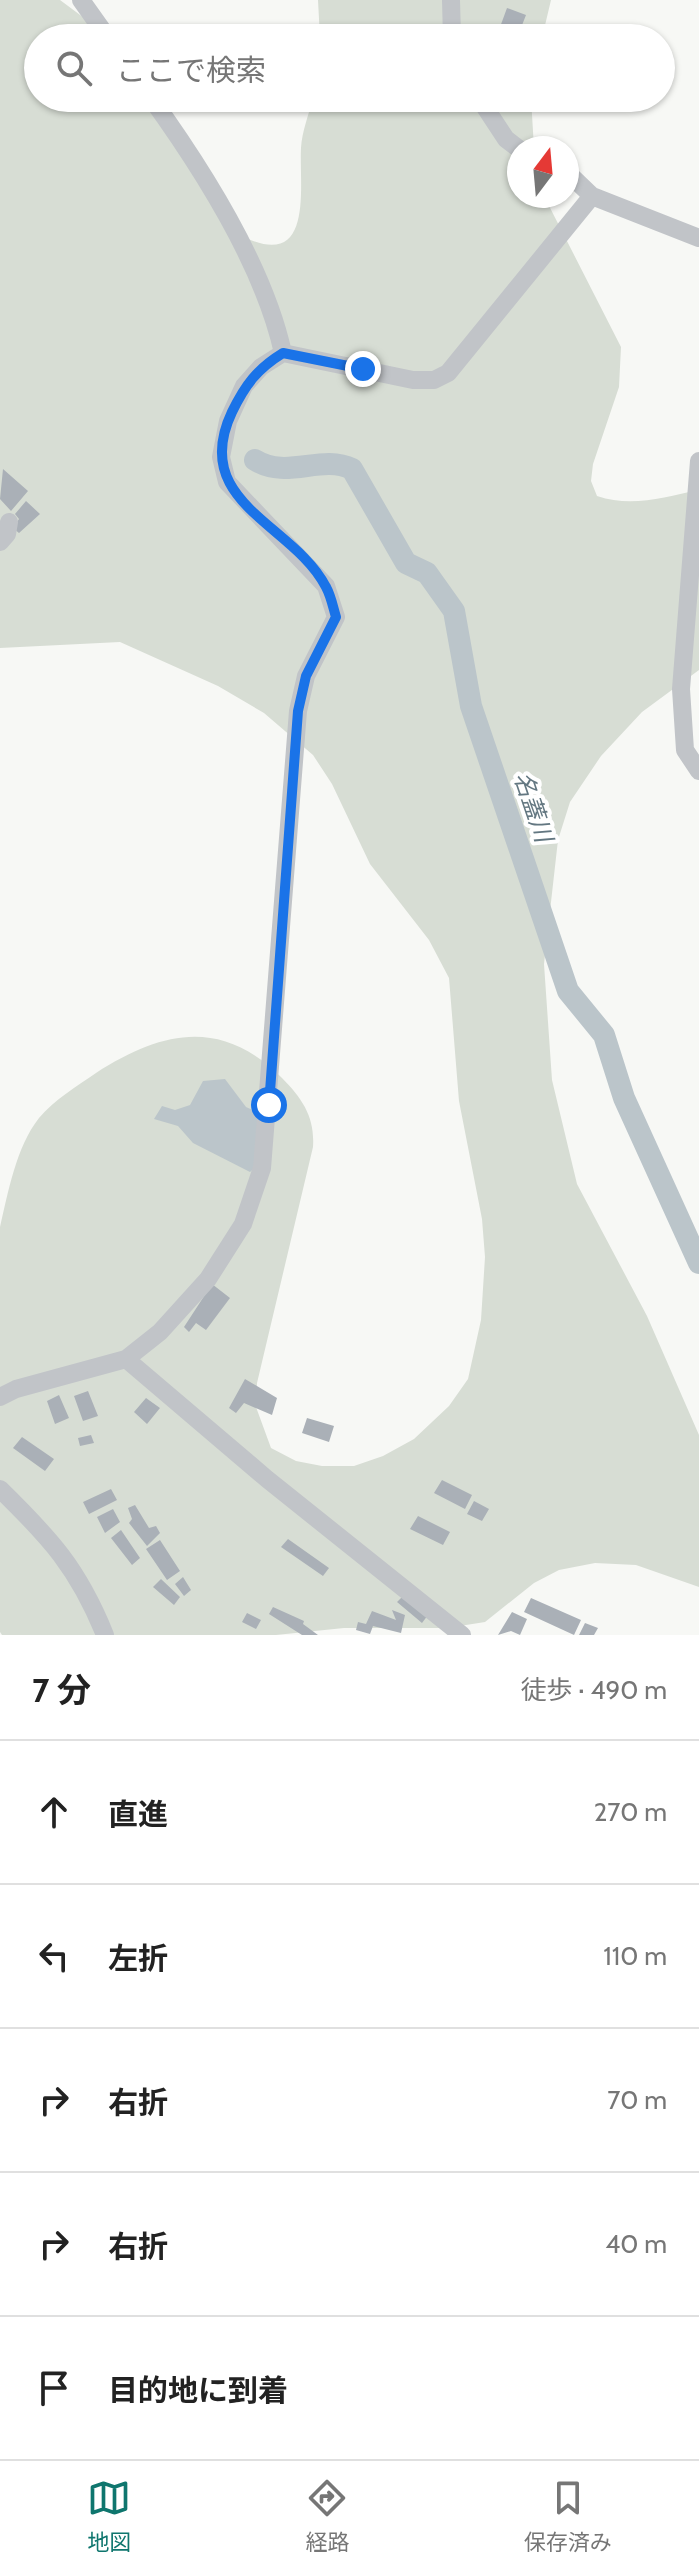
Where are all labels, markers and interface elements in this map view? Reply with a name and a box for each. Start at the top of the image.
search box [24,24,675,112]
icon: search [52,46,96,90]
text: ここで検索 [116,52,266,89]
north arrow [507,136,579,208]
route end [345,351,381,387]
water label: 名蓋川 [508,768,560,848]
route start [251,1087,287,1123]
text: 7 分 [32,1669,91,1711]
text: 徒歩 · 490 m [521,1674,667,1706]
icon: ahead [32,1790,76,1834]
text: 直進 [108,1796,168,1833]
text: 270 m [594,1796,667,1828]
icon: left [32,1934,76,1978]
text: 左折 [108,1940,168,1977]
text: 110 m [603,1940,667,1972]
icon: right [32,2078,76,2122]
text: 右折 [108,2084,168,2121]
text: 70 m [607,2084,667,2116]
icon: right [32,2222,76,2266]
text: 右折 [108,2228,168,2265]
text: 40 m [605,2228,667,2260]
icon: arrive [32,2366,76,2410]
text: 目的地に到着 [108,2372,288,2409]
tab: 地図 [87,2476,131,2556]
tab: 経路 [305,2476,350,2556]
tab: 保存済み [524,2476,612,2556]

